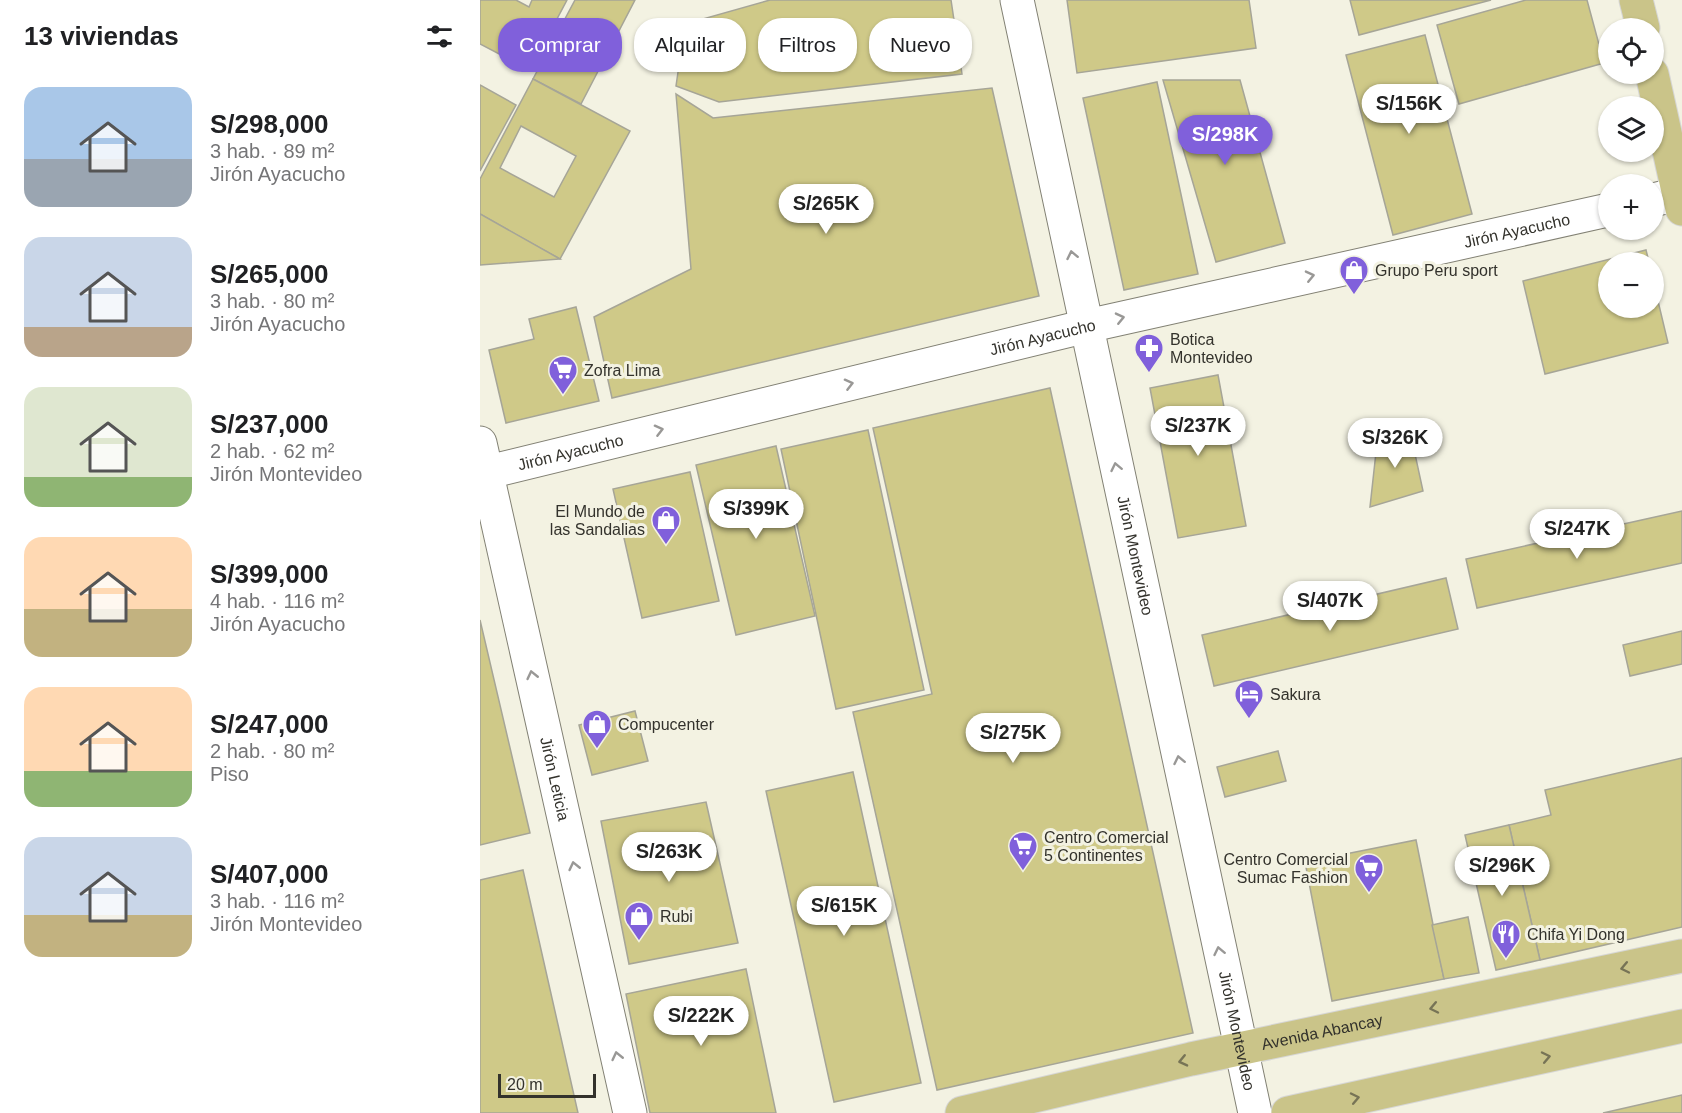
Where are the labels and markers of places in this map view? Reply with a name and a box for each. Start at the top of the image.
pin: S/156K [1360,84,1458,135]
pin: S/298K [1176,115,1274,166]
pin: S/265K [777,184,875,235]
shop icon: Grupo Peru sport [1338,254,1370,296]
place label: Grupo Peru sport [1375,262,1498,279]
place label: Botica Montevideo [1170,331,1253,366]
pharmacy icon: Botica Montevideo [1133,332,1165,374]
supermarket icon: Zofra Lima [547,354,579,396]
place label: Zofra Lima [584,362,661,379]
pin: S/237K [1149,406,1247,457]
pin: S/326K [1346,418,1444,469]
pin: S/399K [707,489,805,540]
place label: El Mundo de las Sandalias [550,503,645,538]
shop icon: El Mundo de las Sandalias [650,504,682,546]
pin: S/247K [1528,509,1626,560]
pin: S/407K [1281,581,1379,632]
hotel icon: Sakura [1233,678,1265,720]
place label: Sakura [1270,686,1321,703]
shop icon: Compucenter [581,708,613,750]
pin: S/275K [964,713,1062,764]
place label: Compucenter [618,716,715,733]
place label: Centro Comercial 5 Continentes [1044,829,1168,864]
supermarket icon: Centro Comercial 5 Continentes [1007,830,1039,872]
pin: S/263K [620,832,718,883]
pin: S/296K [1453,846,1551,897]
place label: Centro Comercial Sumac Fashion [1224,851,1348,886]
supermarket icon: Centro Comercial Sumac Fashion [1353,852,1385,894]
pin: S/615K [795,886,893,937]
shop icon: Rubi [623,900,655,942]
place label: Rubi [660,908,693,925]
restaurant icon: Chifa Yi Dong [1490,918,1522,960]
place label: Chifa Yi Dong [1527,926,1625,943]
pin: S/222K [652,996,750,1047]

